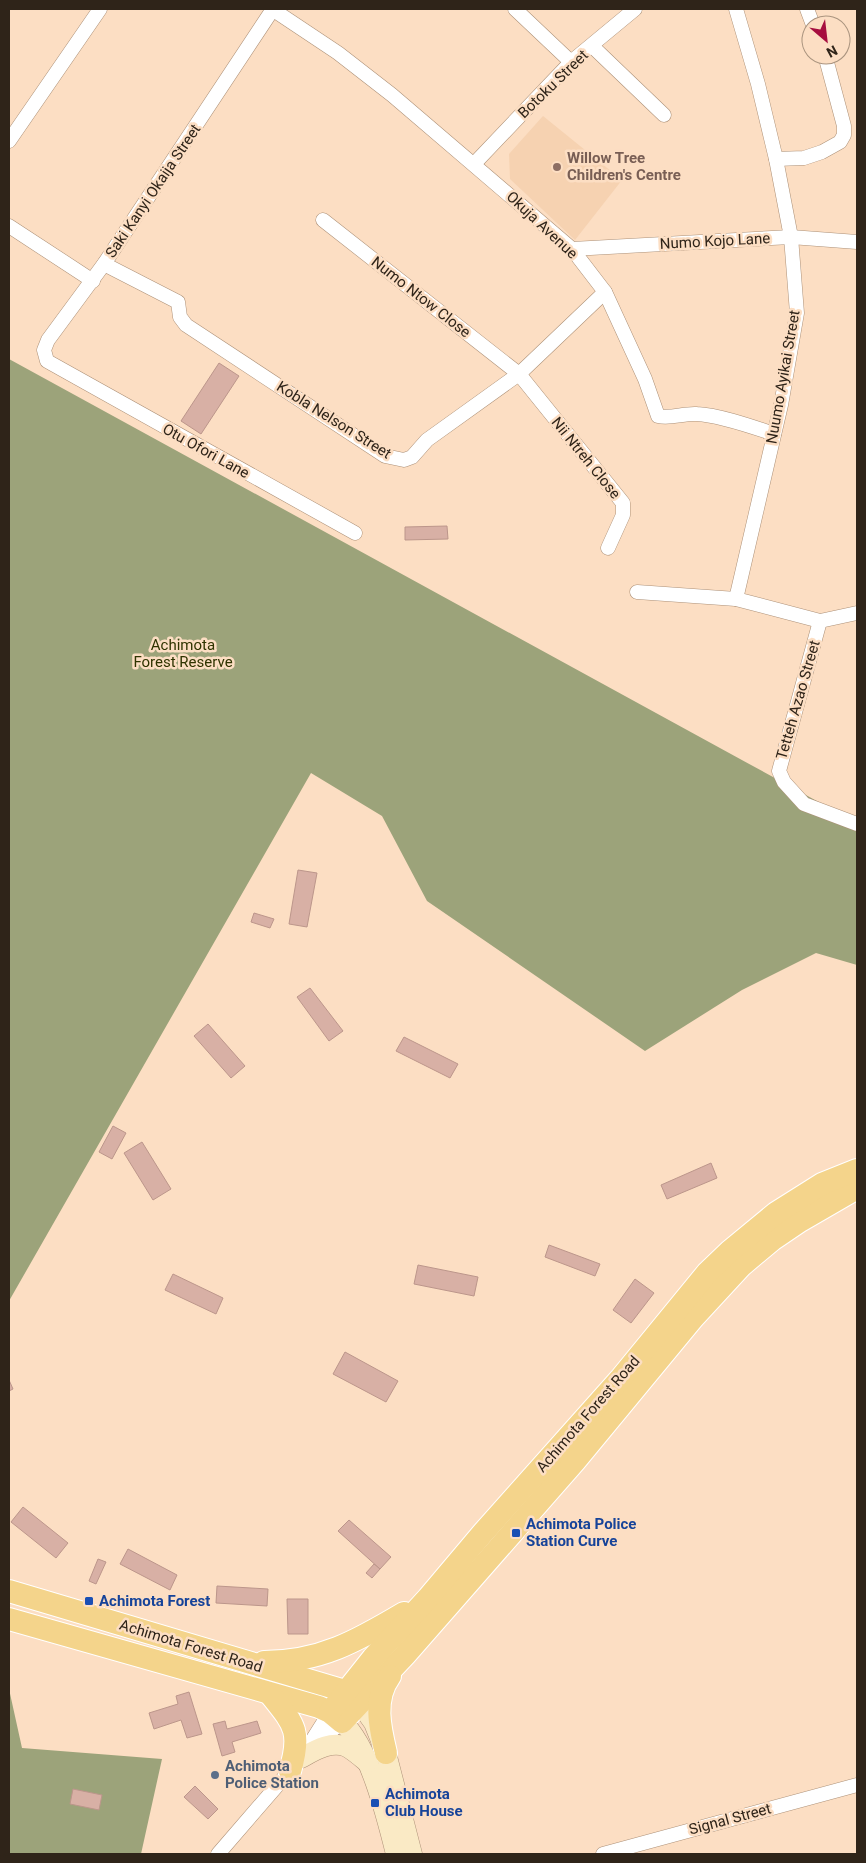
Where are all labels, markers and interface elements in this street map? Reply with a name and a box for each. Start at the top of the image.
north arrow [801,15,851,65]
text: N [824,42,840,61]
street label: Botoku Street [514,46,592,122]
street label: Saki Kanyi Okaija Street [102,121,204,261]
place label: Willow Tree Children's Centre [567,149,681,184]
marker: Willow Tree Children's Centre [551,161,563,173]
street label: Okuja Avenue [503,187,581,263]
street label: Numo Kojo Lane [659,229,771,253]
street label: Numo Ntow Close [368,253,474,341]
street label: Nuumo Ayikai Street [762,309,804,445]
street label: Kobla Nelson Street [273,377,395,463]
street label: Nii Ntreh Close [548,414,624,503]
street label: Otu Ofori Lane [160,420,252,482]
park label: Achimota Forest Reserve [133,636,233,671]
street label: Tetteh Azao Street [772,638,824,762]
street label: Achimota Forest Road [533,1352,643,1476]
place label: Achimota Police Station Curve [526,1515,636,1550]
marker: Achimota Police Station Curve [510,1527,522,1539]
place label: Achimota Forest [99,1592,210,1610]
marker: Achimota Forest [83,1595,95,1607]
street label: Achimota Forest Road [117,1616,265,1676]
place label: Achimota Police Station [225,1757,319,1792]
marker: Achimota Police Station [209,1769,221,1781]
place label: Achimota Club House [385,1785,463,1820]
marker: Achimota Club House [369,1797,381,1809]
street label: Signal Street [687,1799,773,1839]

